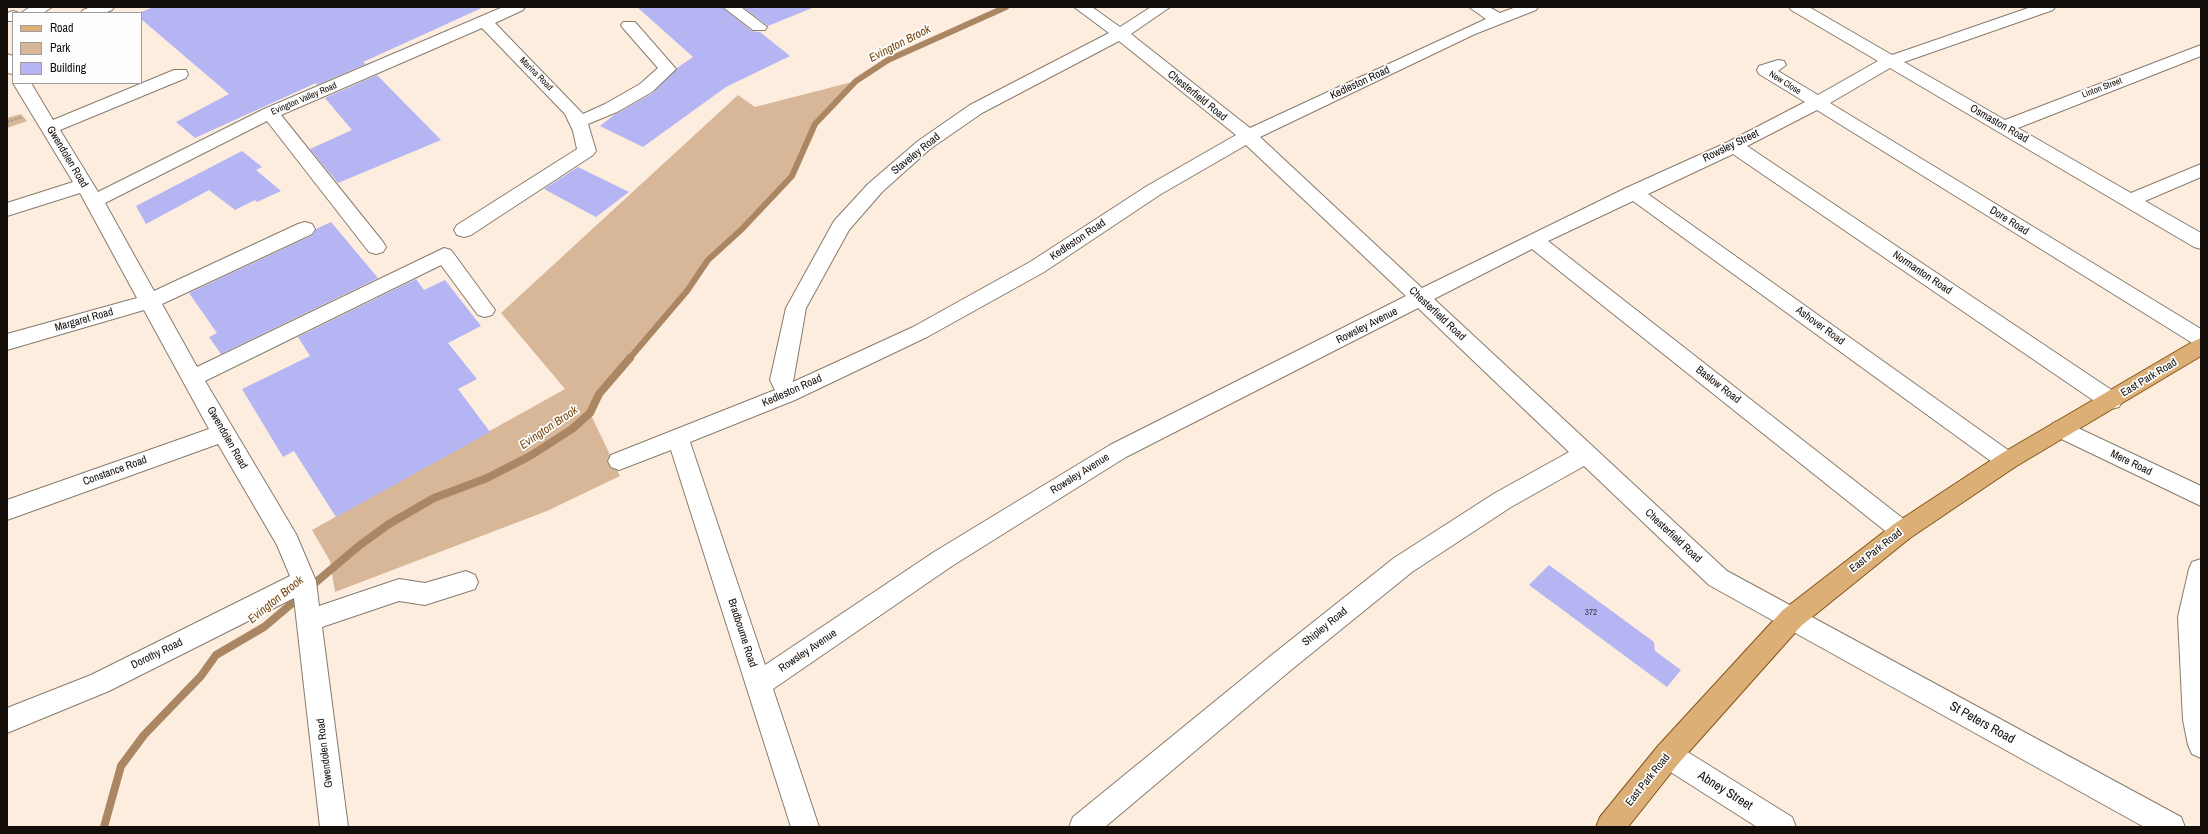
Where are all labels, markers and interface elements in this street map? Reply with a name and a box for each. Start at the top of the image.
legend [12,12,142,84]
text: Road [50,20,74,36]
water label: Evington Brook [867,22,933,66]
text: Park [50,40,70,56]
street label: Marina Road [517,55,555,93]
text: Building [50,60,86,76]
street label: Kedleston Road [1328,63,1392,103]
street label: Chesterfield Road [1165,68,1229,124]
street label: New Close [1767,69,1803,97]
street label: Linton Street [2080,75,2124,101]
street label: Evington Valley Road [269,80,339,118]
street label: Osmaston Road [1967,102,2031,146]
street label: Gwendolen Road [43,124,91,190]
street label: Rowsley Street [1701,127,1761,165]
street label: Staveley Road [889,130,943,178]
street label: Dore Road [1987,204,2031,238]
street label: Kedleston Road [1048,217,1108,263]
street label: Normanton Road [1890,248,1954,298]
street label: Chesterfield Road [1406,284,1468,344]
street label: Ashover Road [1793,304,1847,348]
street label: Margaret Road [53,305,115,335]
street label: Rowsley Avenue [1334,305,1400,347]
street label: East Park Road [2119,356,2179,400]
street label: Baslow Road [1693,363,1743,407]
street label: Kedleston Road [760,372,824,410]
water label: Evington Brook [517,403,581,453]
street label: Gwendolen Road [204,405,250,471]
street label: Mere Road [2108,447,2154,479]
street label: Rowsley Avenue [1048,451,1112,497]
street label: Constance Road [81,453,149,489]
street label: Chesterfield Road [1642,506,1704,566]
street label: East Park Road [1847,526,1905,576]
water label: Evington Brook [245,573,307,627]
street label: Bradbourne Road [725,597,759,669]
street label: Shipley Road [1300,605,1350,649]
house number: 372 [1585,608,1597,618]
street label: Rowsley Avenue [777,627,839,675]
street label: Dorothy Road [129,636,185,672]
street label: St Peters Road [1947,699,2017,747]
street label: Gwendolen Road [314,718,336,788]
street label: East Park Road [1623,751,1673,809]
street label: Abney Street [1695,768,1755,814]

